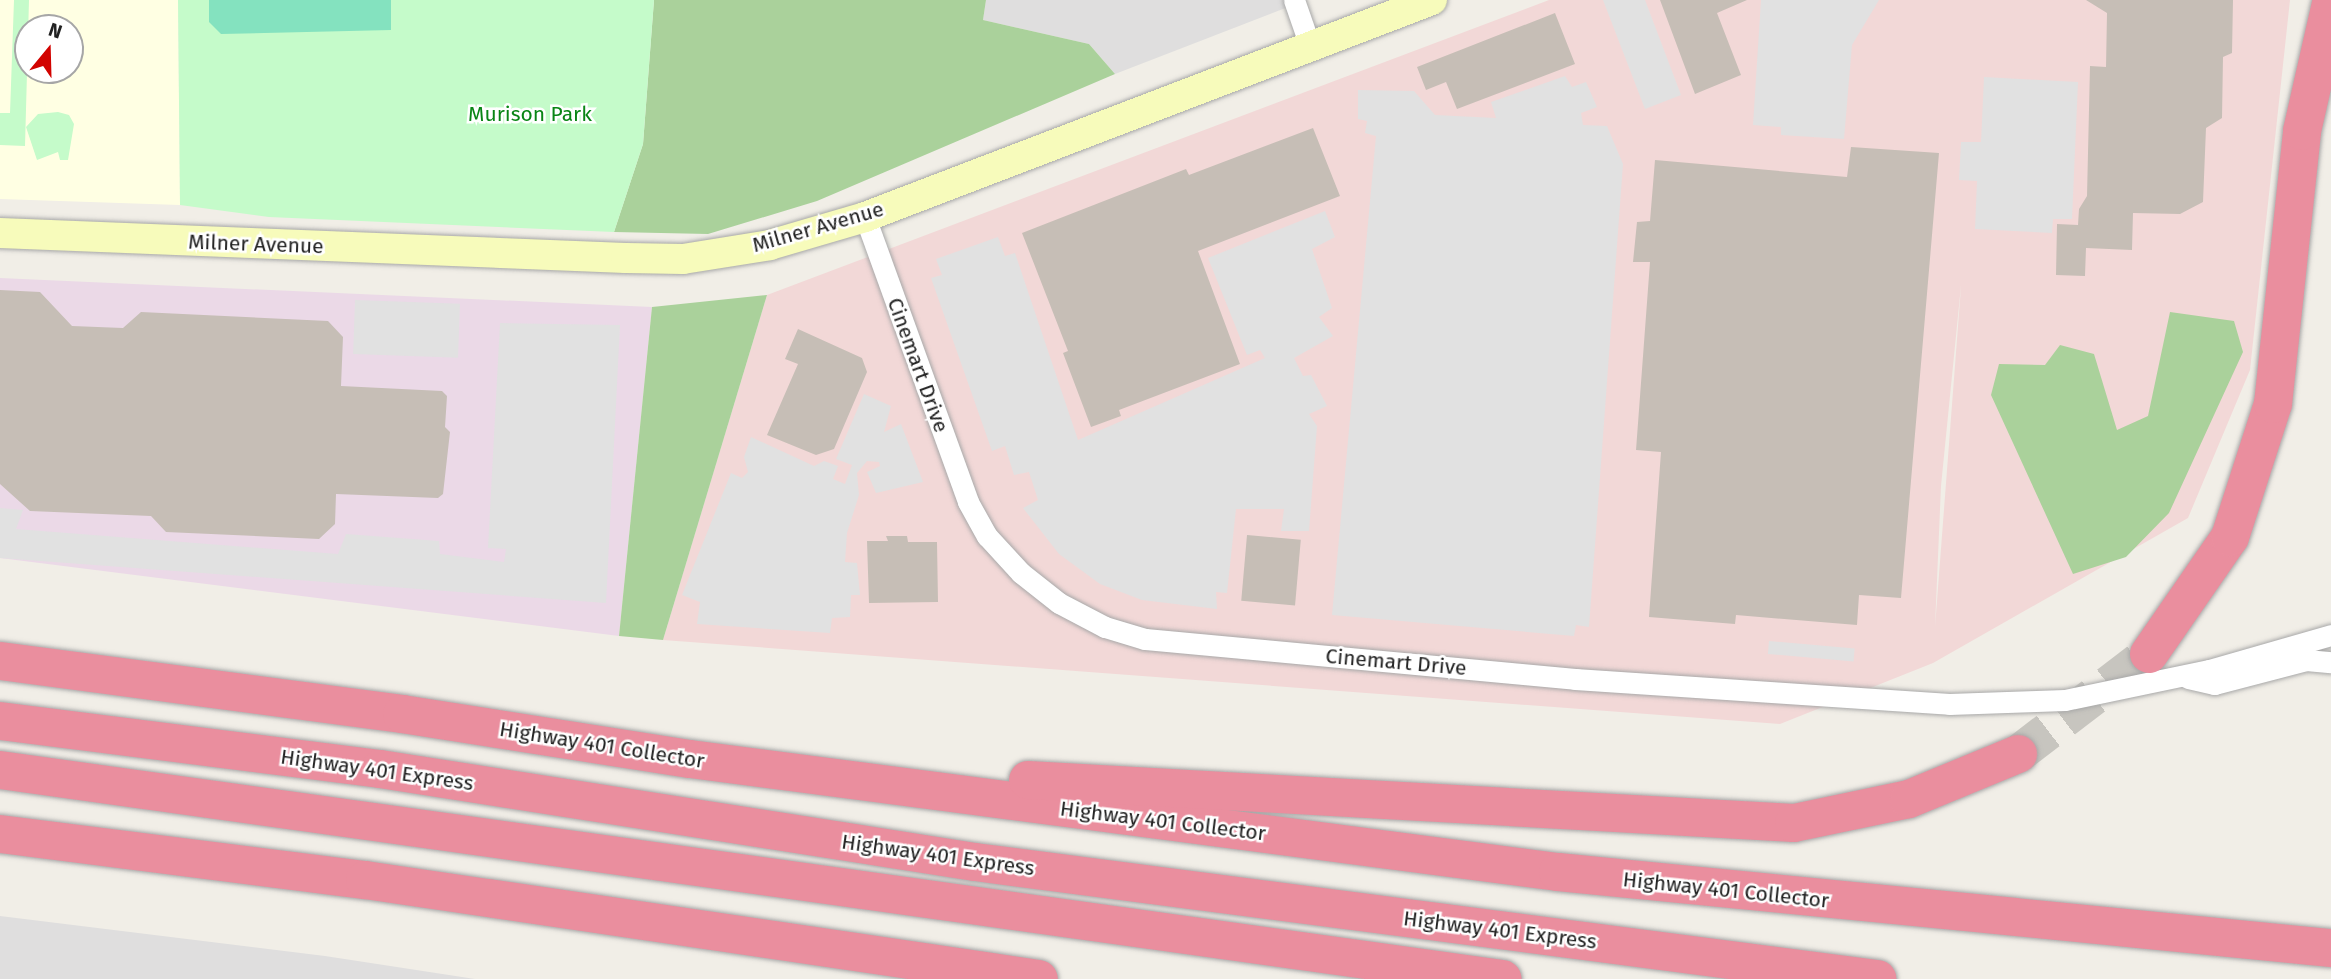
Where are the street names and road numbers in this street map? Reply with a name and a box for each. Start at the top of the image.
street label: Milner Avenue [749,196,887,258]
street label: Milner Avenue [188,229,324,259]
street label: Cinemart Drive [882,294,954,436]
street label: Cinemart Drive [1324,643,1468,681]
street label: Highway 401 Collector [498,716,706,774]
street label: Highway 401 Express [279,744,475,796]
street label: Highway 401 Collector [1059,796,1267,846]
street label: Highway 401 Express [840,829,1036,881]
street label: Highway 401 Collector [1622,867,1830,913]
street label: Highway 401 Express [1402,906,1598,954]

